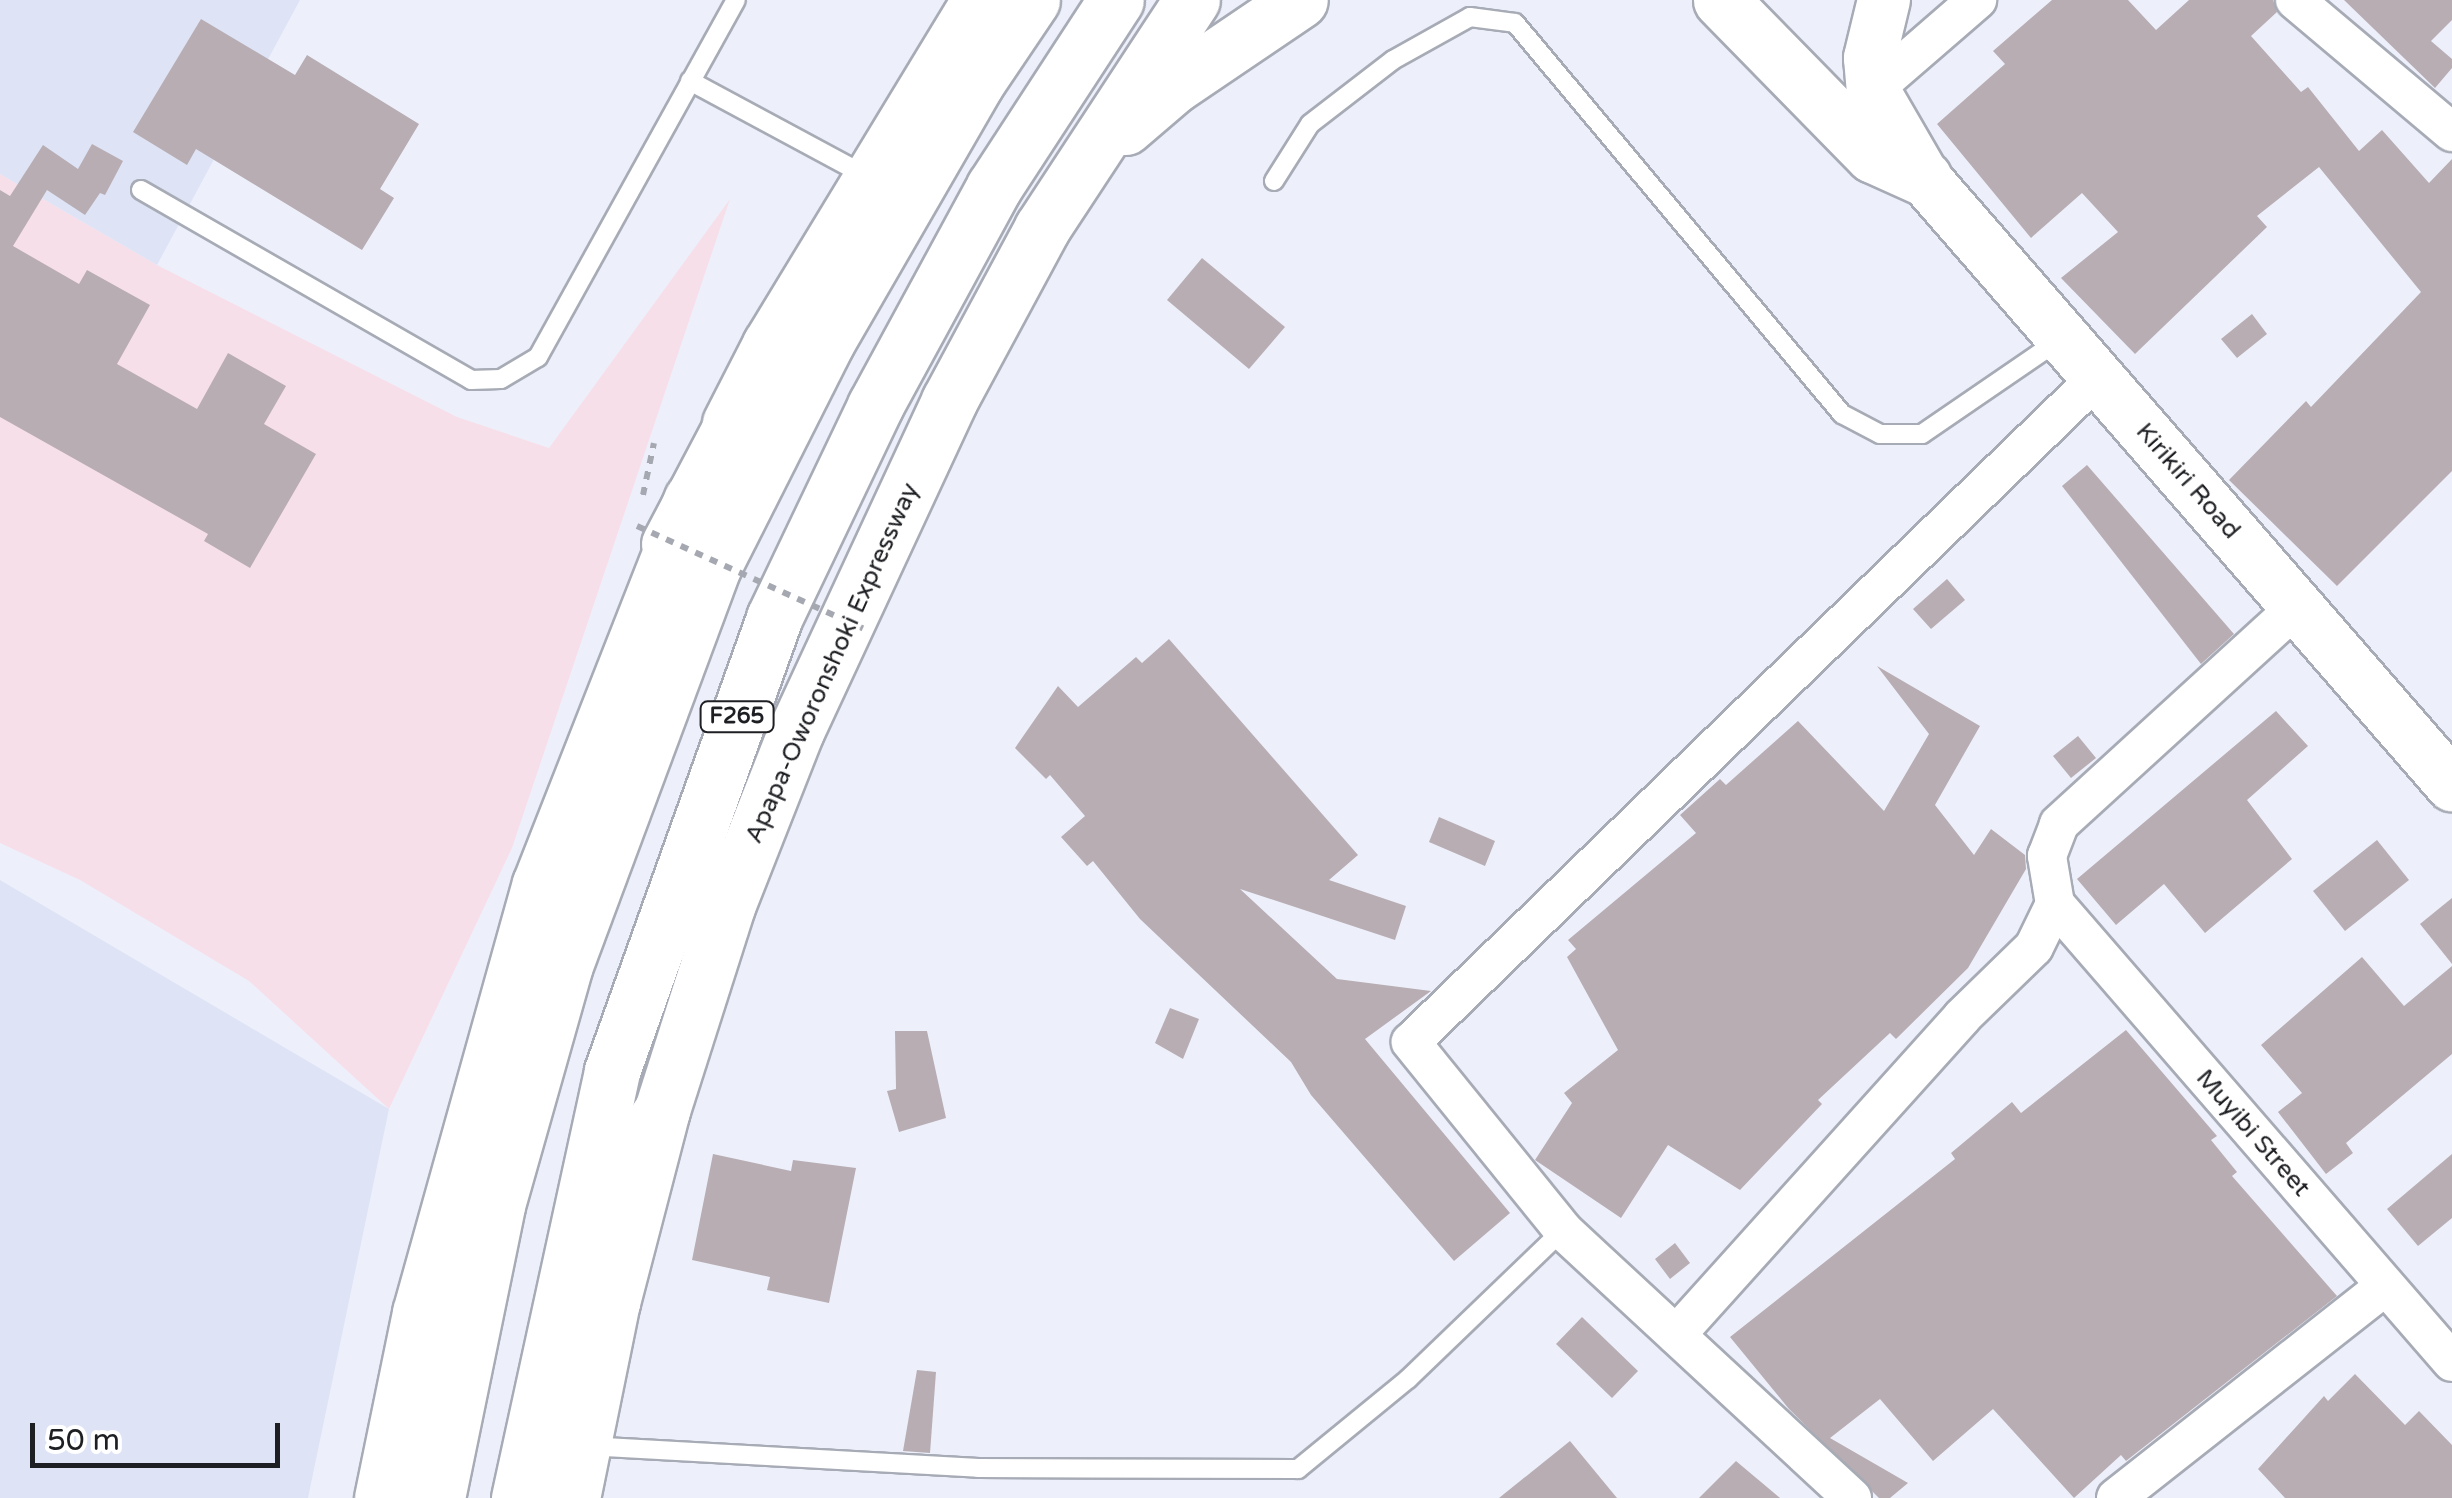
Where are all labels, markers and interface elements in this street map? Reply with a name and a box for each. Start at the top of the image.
street label: Kirikiri Road [2130,417,2246,545]
street label: Apapa-Oworonshoki Expressway [739,478,925,848]
road number: F265 [700,700,774,734]
street label: Muyibi Street [2190,1063,2316,1203]
scale bar [35,1403,285,1465]
text: 50 m [47,1422,120,1459]

